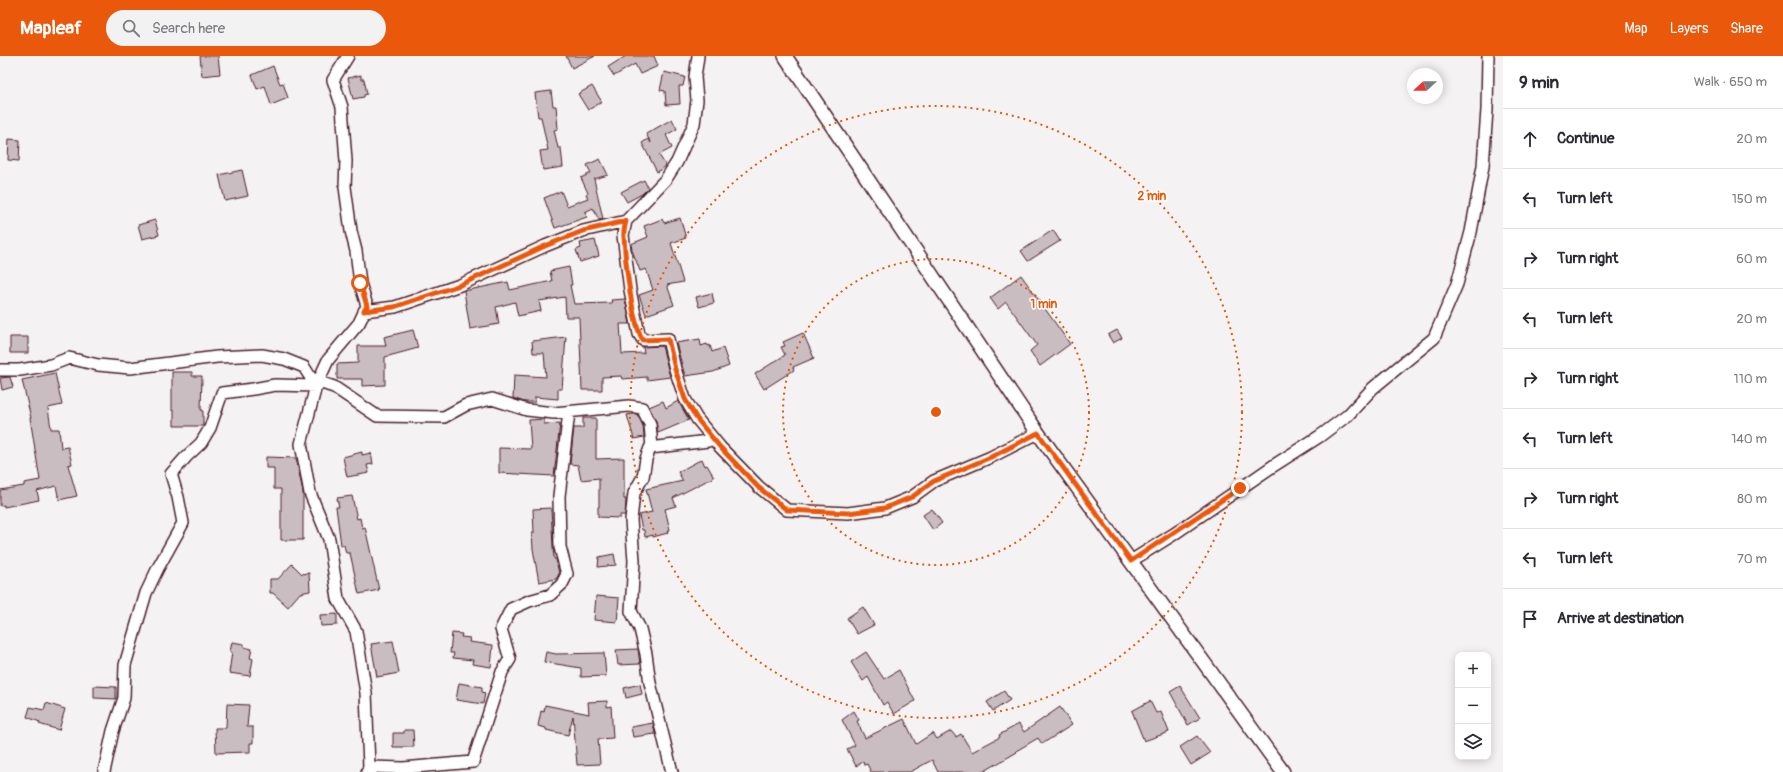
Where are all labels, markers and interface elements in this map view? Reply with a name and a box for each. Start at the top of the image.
search box [106,10,386,46]
text: Mapleaf [20,16,82,40]
icon: search [120,17,142,39]
text: Search here [152,19,225,38]
text: Map [1625,20,1648,37]
text: Layers [1670,20,1708,37]
text: Share [1730,20,1763,37]
north arrow [1407,68,1443,104]
text: 9 min [1519,72,1559,93]
text: Walk · 650 m [1694,74,1767,90]
icon: ahead [1519,128,1541,150]
text: Continue [1557,129,1615,148]
text: 20 m [1736,131,1767,147]
icon: left [1519,188,1541,210]
text: 2 min [1138,189,1167,204]
text: Turn left [1557,189,1613,208]
text: 150 m [1732,191,1767,207]
icon: right [1519,248,1541,270]
text: Turn right [1557,249,1618,268]
text: 60 m [1736,251,1767,267]
route start [351,274,369,292]
text: 1 min [1031,297,1058,312]
icon: left [1519,308,1541,330]
text: Turn left [1557,309,1613,328]
text: 20 m [1736,311,1767,327]
icon: right [1519,368,1541,390]
text: Turn right [1557,369,1618,388]
text: 110 m [1734,371,1767,387]
centre of rings [929,405,943,419]
icon: left [1519,428,1541,450]
text: Turn left [1557,429,1613,448]
text: 140 m [1731,431,1767,447]
route end [1231,479,1249,497]
icon: right [1519,488,1541,510]
text: Turn right [1557,489,1618,508]
text: 80 m [1737,491,1767,507]
icon: left [1519,548,1541,570]
text: Turn left [1557,549,1613,568]
text: 70 m [1737,551,1767,567]
icon: arrive [1519,608,1541,630]
text: Arrive at destination [1557,609,1684,628]
map controls [1455,652,1491,760]
button: + [1455,652,1491,688]
button: − [1455,688,1491,724]
button: layers [1455,724,1491,760]

